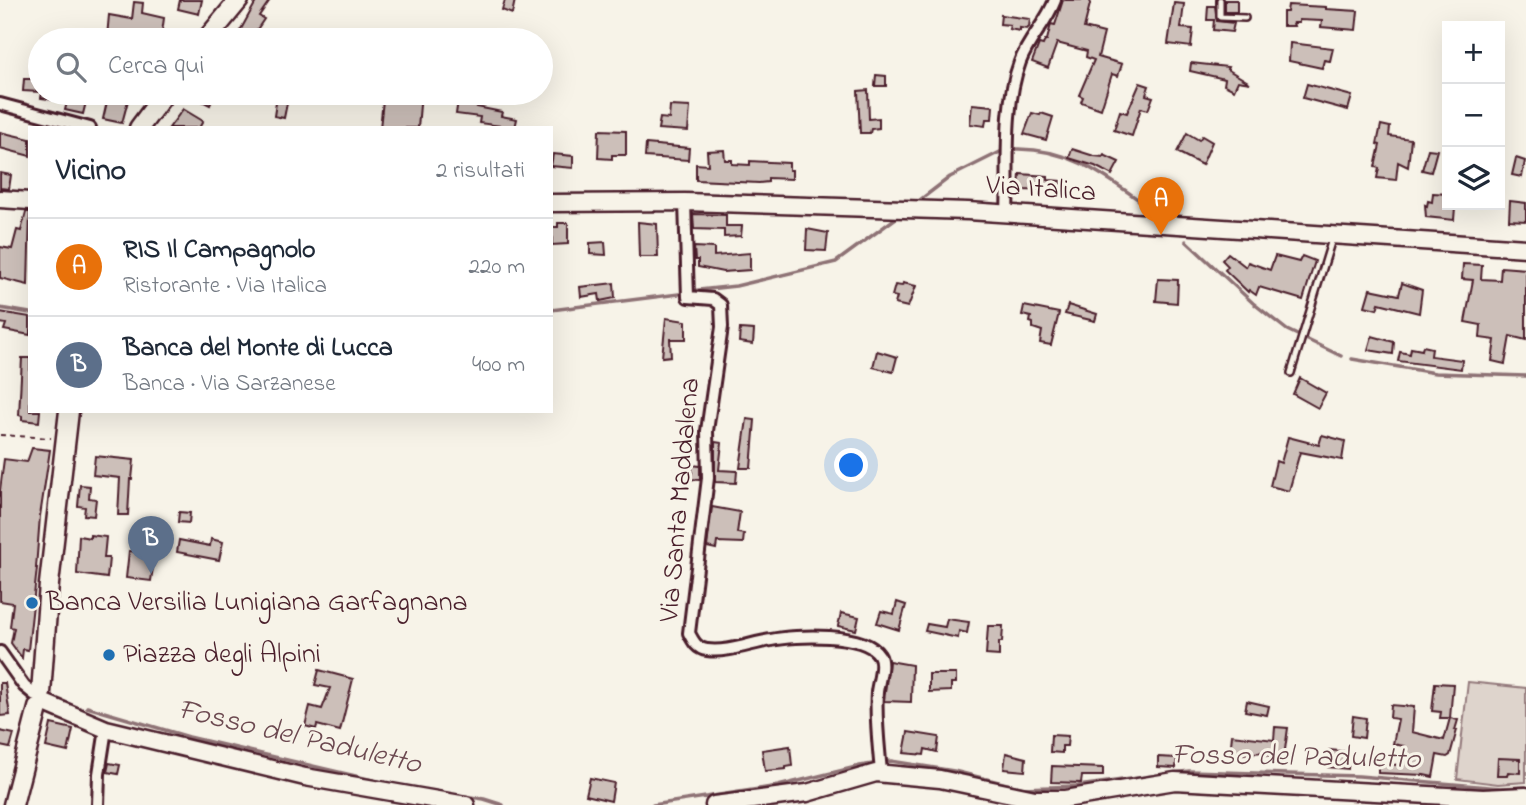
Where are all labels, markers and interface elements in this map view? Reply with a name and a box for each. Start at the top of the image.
map controls [1442,21,1505,210]
button: + [1442,21,1505,84]
search box [28,28,553,105]
icon: search [52,48,90,86]
text: Cerca qui [108,48,204,86]
button: − [1442,84,1505,147]
button: layers [1442,147,1505,210]
text: Vicino [56,150,126,194]
text: 2 risultati [436,155,525,188]
street label: Via Italica [984,166,1097,214]
pin: A [1138,177,1184,235]
text: RIS Il Campagnolo [123,232,315,270]
text: A [72,251,86,284]
text: 220 m [469,251,525,284]
text: Ristorante · Via Italica [123,270,327,303]
text: Banca del Monte di Lucca [123,330,393,368]
text: B [71,349,87,382]
text: 400 m [472,349,525,382]
text: Banca · Via Sarzanese [123,368,336,401]
street label: Via Santa Maddalena [650,376,712,625]
your location [834,448,868,482]
pin: B [128,516,174,574]
place label: Banca Versilia Lunigiana Garfagnana [45,583,468,624]
marker: Banca Versilia Lunigiana Garfagnana [24,595,40,611]
place label: Piazza degli Alpini [123,635,321,676]
marker: Piazza degli Alpini [101,647,117,663]
water label: Fosso del Paduletto [173,689,427,788]
water label: Fosso del Paduletto [1171,734,1422,782]

